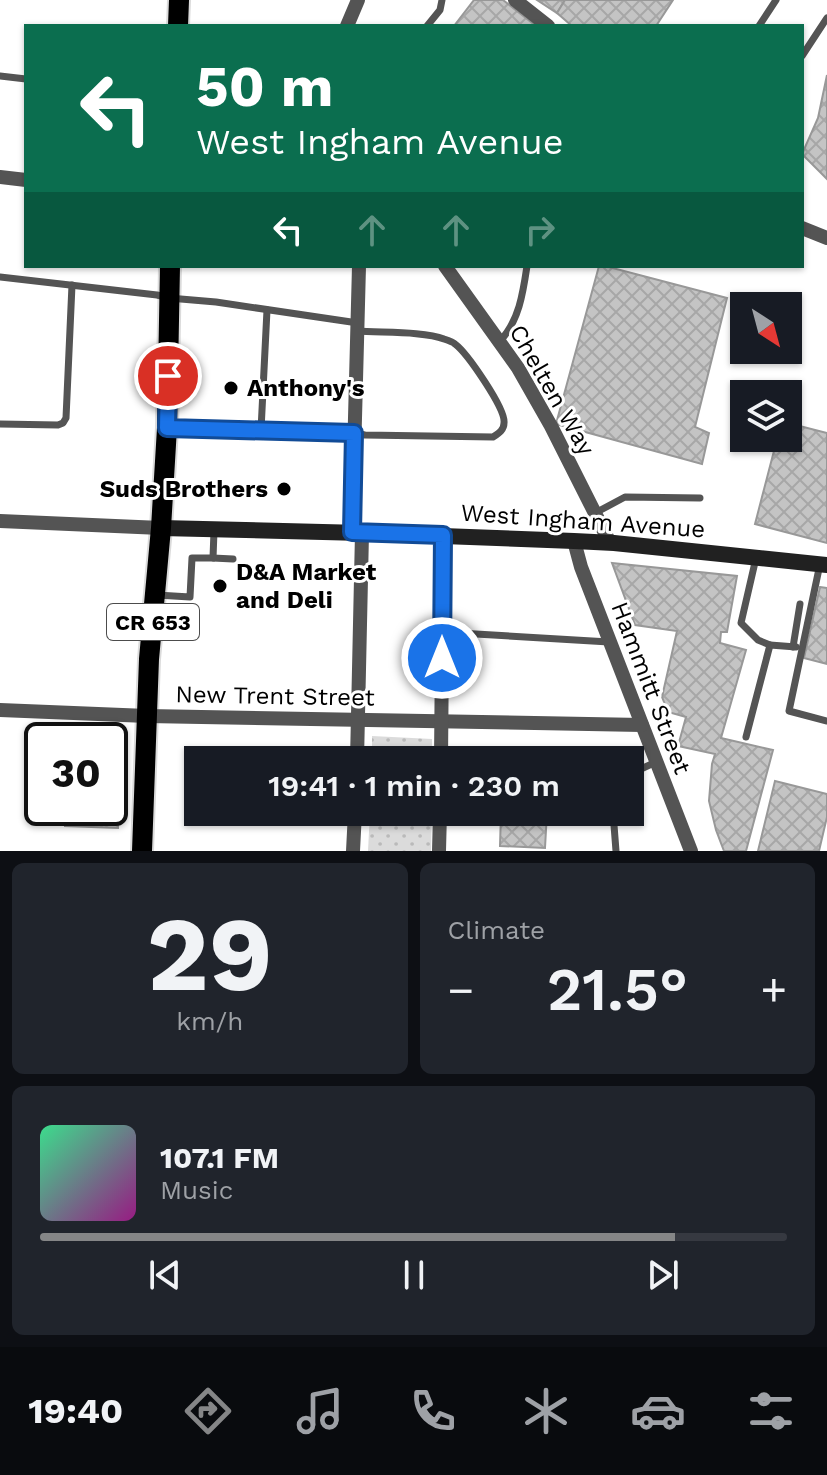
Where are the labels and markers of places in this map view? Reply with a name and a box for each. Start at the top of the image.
pin [134,342,202,410]
place label: Anthony's [247,374,365,402]
marker: Anthony's [222,379,240,397]
place label: Suds Brothers [100,475,268,503]
marker: Suds Brothers [275,480,293,498]
place label: D&A Market and Deli [236,558,377,614]
marker: D&A Market and Deli [211,577,229,595]

